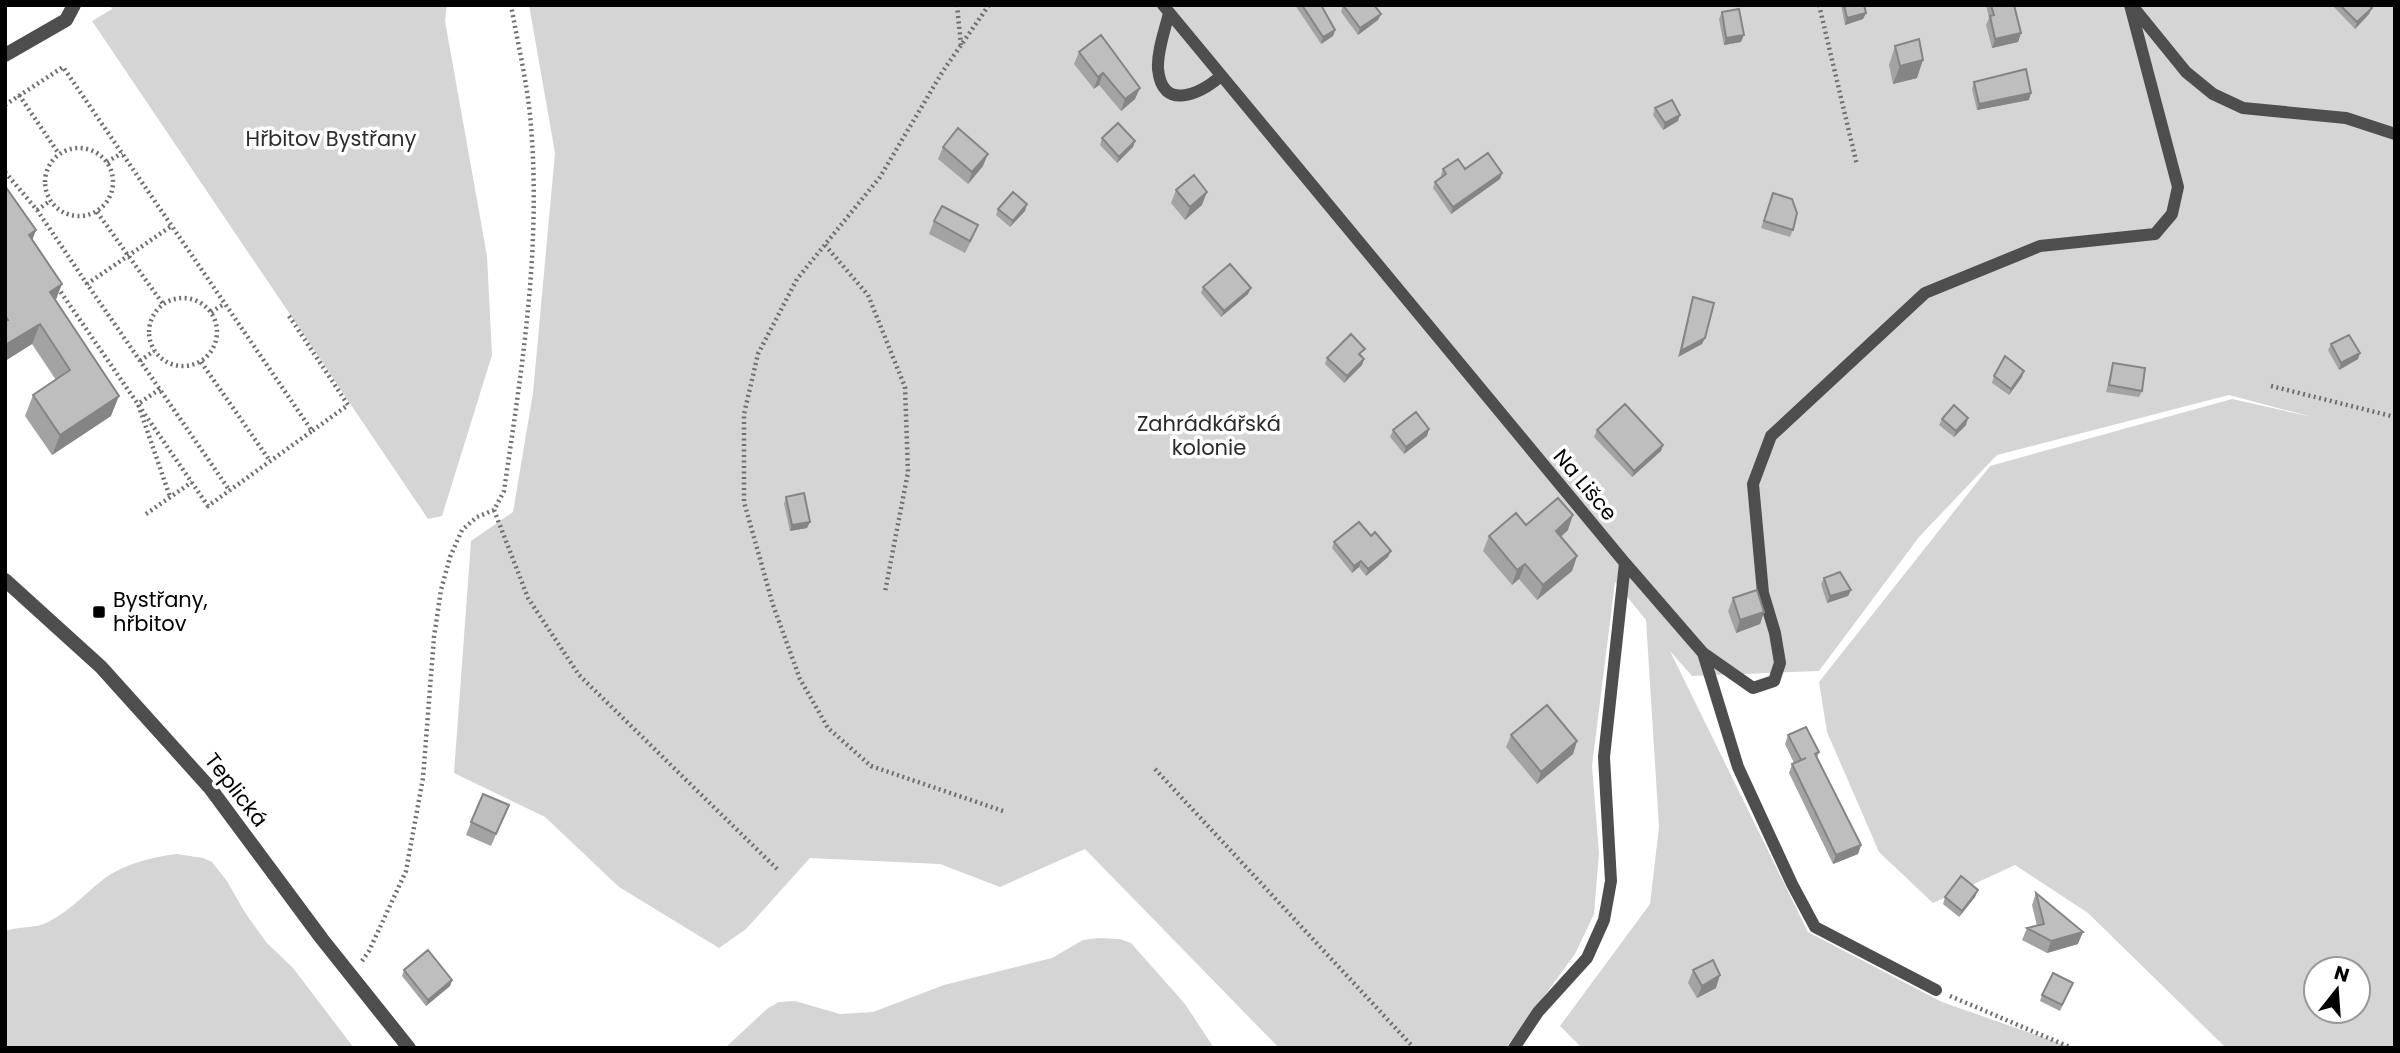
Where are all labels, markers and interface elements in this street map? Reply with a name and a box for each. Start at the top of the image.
park label: Hřbitov Bystřany [246,124,417,153]
park label: Zahrádkářská kolonie [1137,409,1281,462]
street label: Na Lišce [1547,443,1624,527]
place label: Bystřany, hřbitov [113,585,208,638]
marker: Bystřany, hřbitov [91,604,107,620]
street label: Teplická [198,747,275,833]
north arrow [2302,955,2372,1025]
text: N [2331,959,2353,989]

